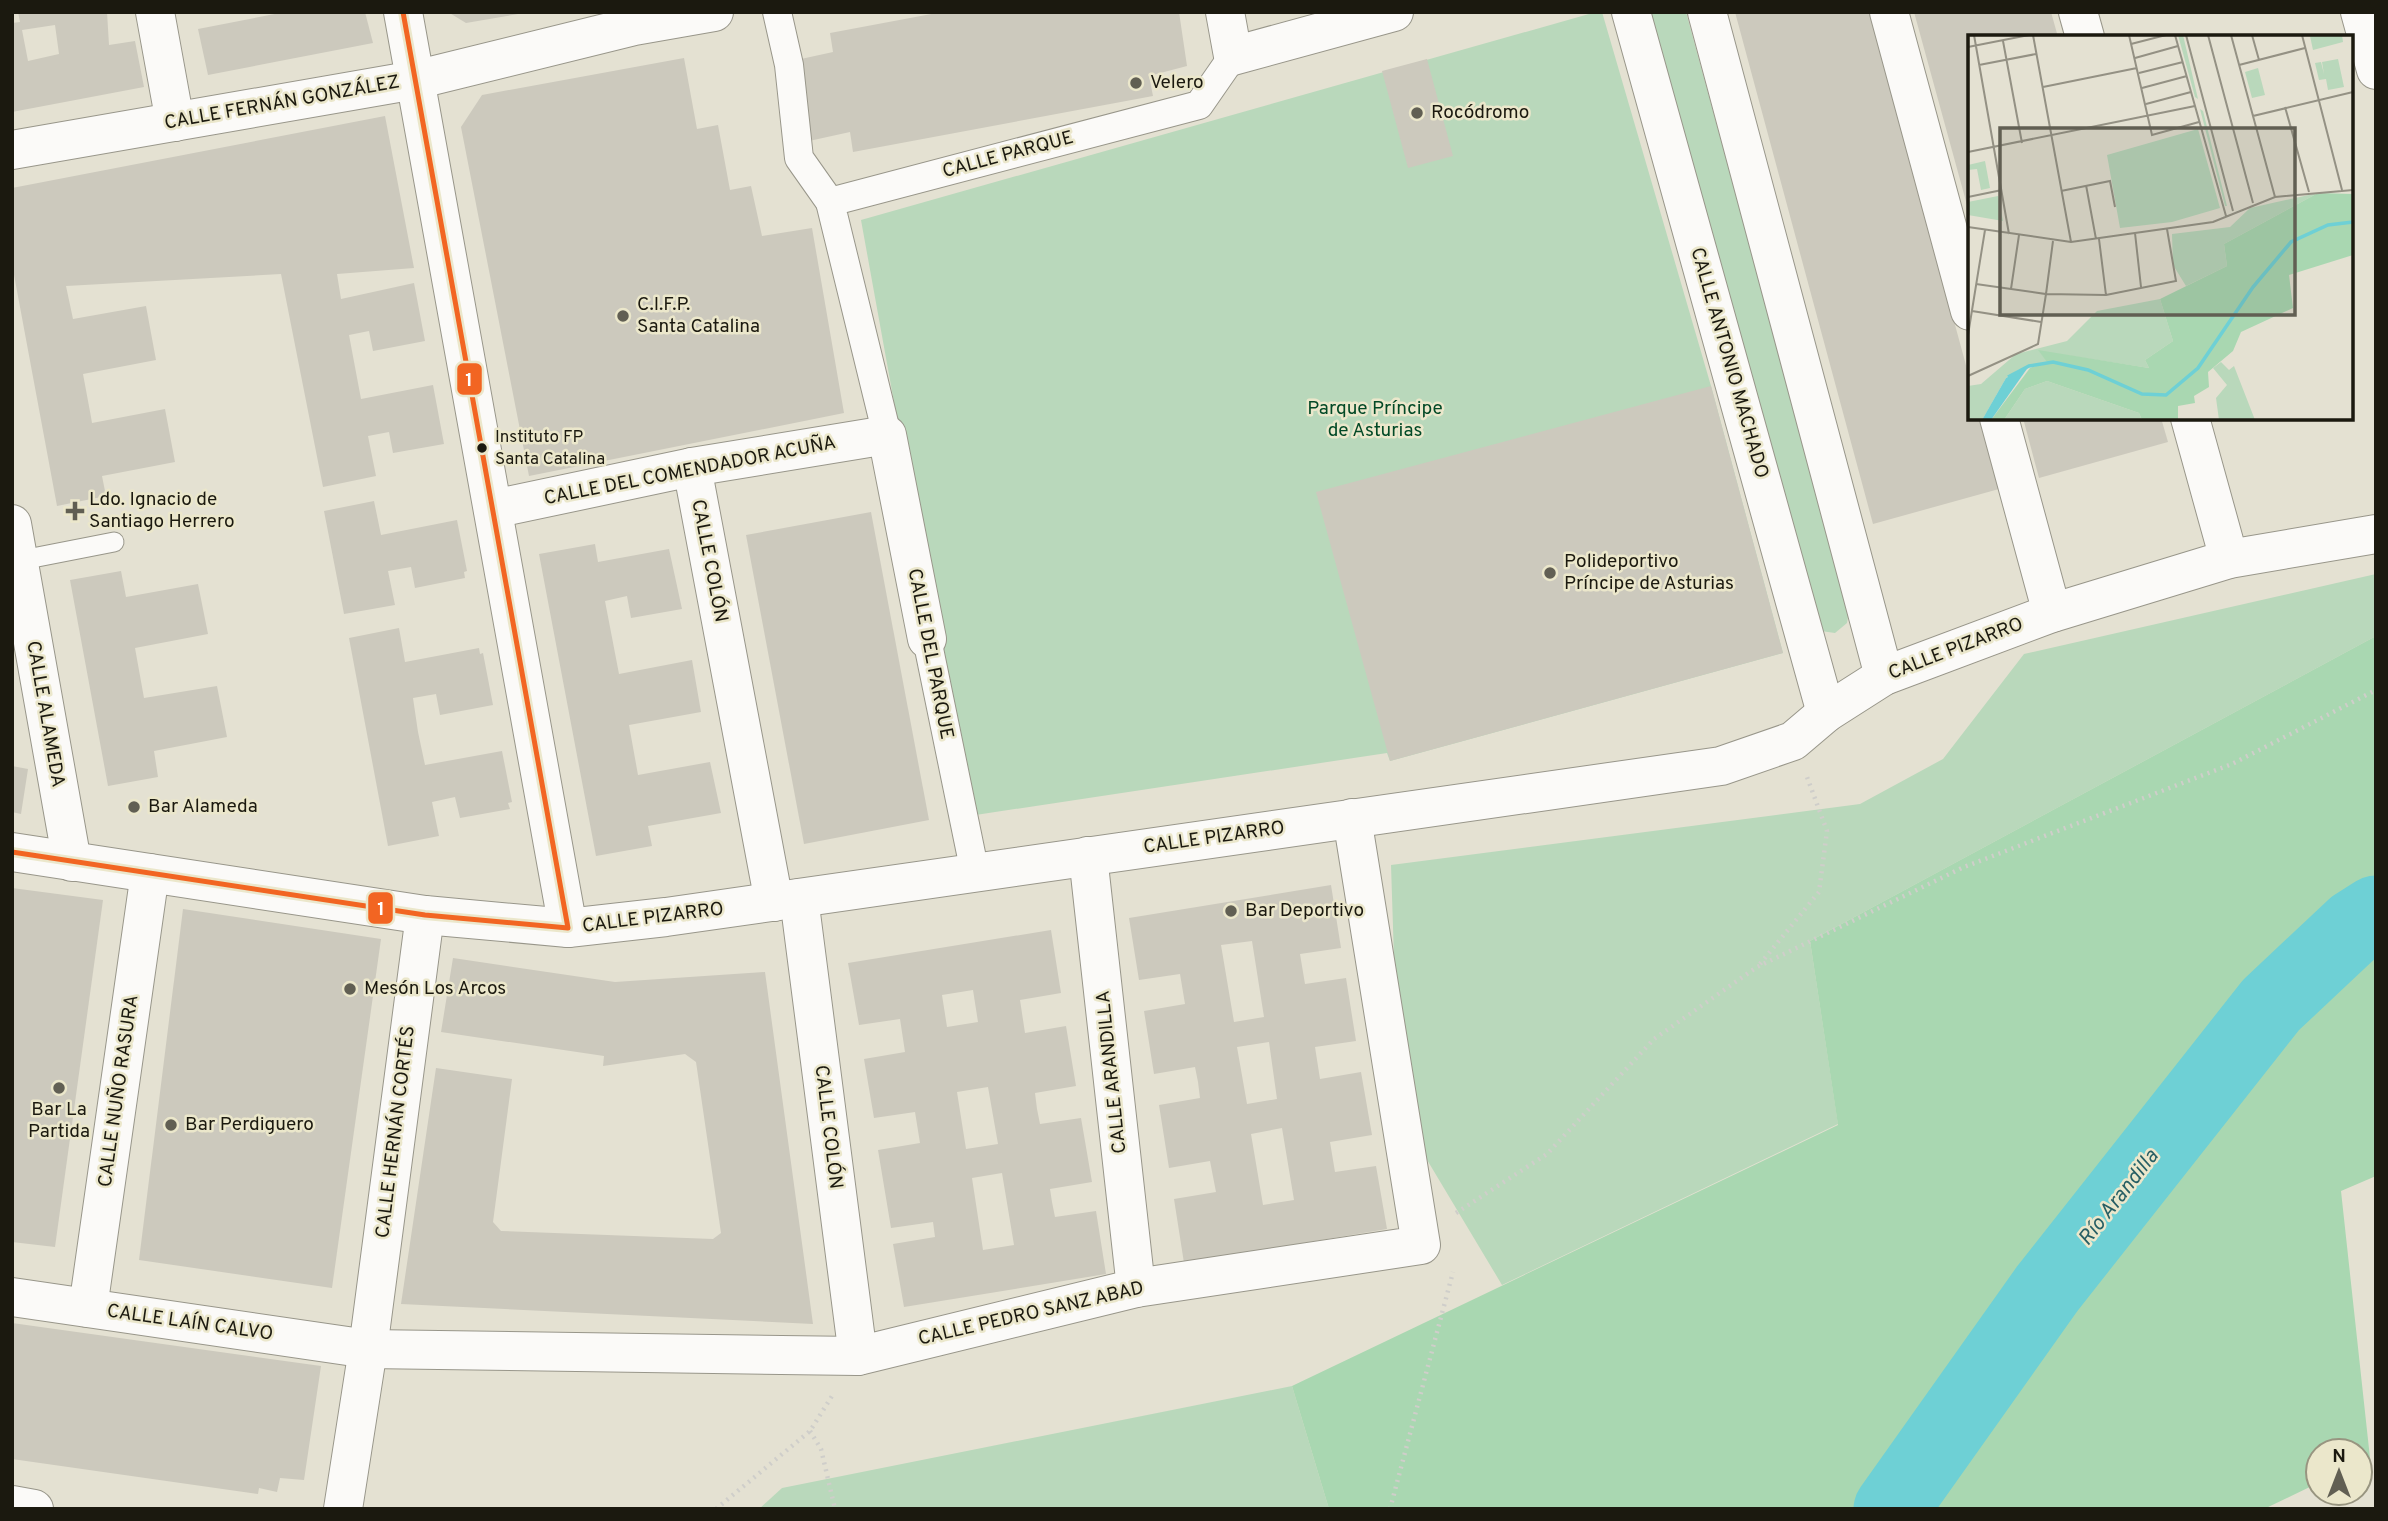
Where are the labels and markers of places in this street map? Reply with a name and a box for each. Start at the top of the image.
place label: Velero [1150,71,1204,95]
marker: Velero [1128,75,1144,91]
place label: Rocódromo [1431,101,1529,125]
marker: Rocódromo [1409,105,1425,121]
place label: C.I.F.P. Santa Catalina [637,293,760,339]
marker: C.I.F.P. Santa Catalina [615,308,631,324]
place label: Instituto FP Santa Catalina [495,427,605,471]
marker: Instituto FP Santa Catalina [475,441,489,455]
place label: Ldo. Ignacio de Santiago Herrero [89,488,235,534]
marker: Ldo. Ignacio de Santiago Herrero [67,503,83,519]
place label: Polideportivo Príncipe de Asturias [1564,550,1734,596]
marker: Polideportivo Príncipe de Asturias [1542,565,1558,581]
place label: Bar Alameda [148,795,258,819]
marker: Bar Alameda [126,799,142,815]
place label: Bar Deportivo [1245,899,1364,923]
marker: Bar Deportivo [1223,903,1239,919]
place label: Mesón Los Arcos [364,977,506,1001]
marker: Mesón Los Arcos [342,981,358,997]
marker: Bar La Partida [51,1080,67,1096]
place label: Bar La Partida [28,1098,90,1144]
place label: Bar Perdiguero [185,1113,314,1137]
marker: Bar Perdiguero [163,1117,179,1133]

